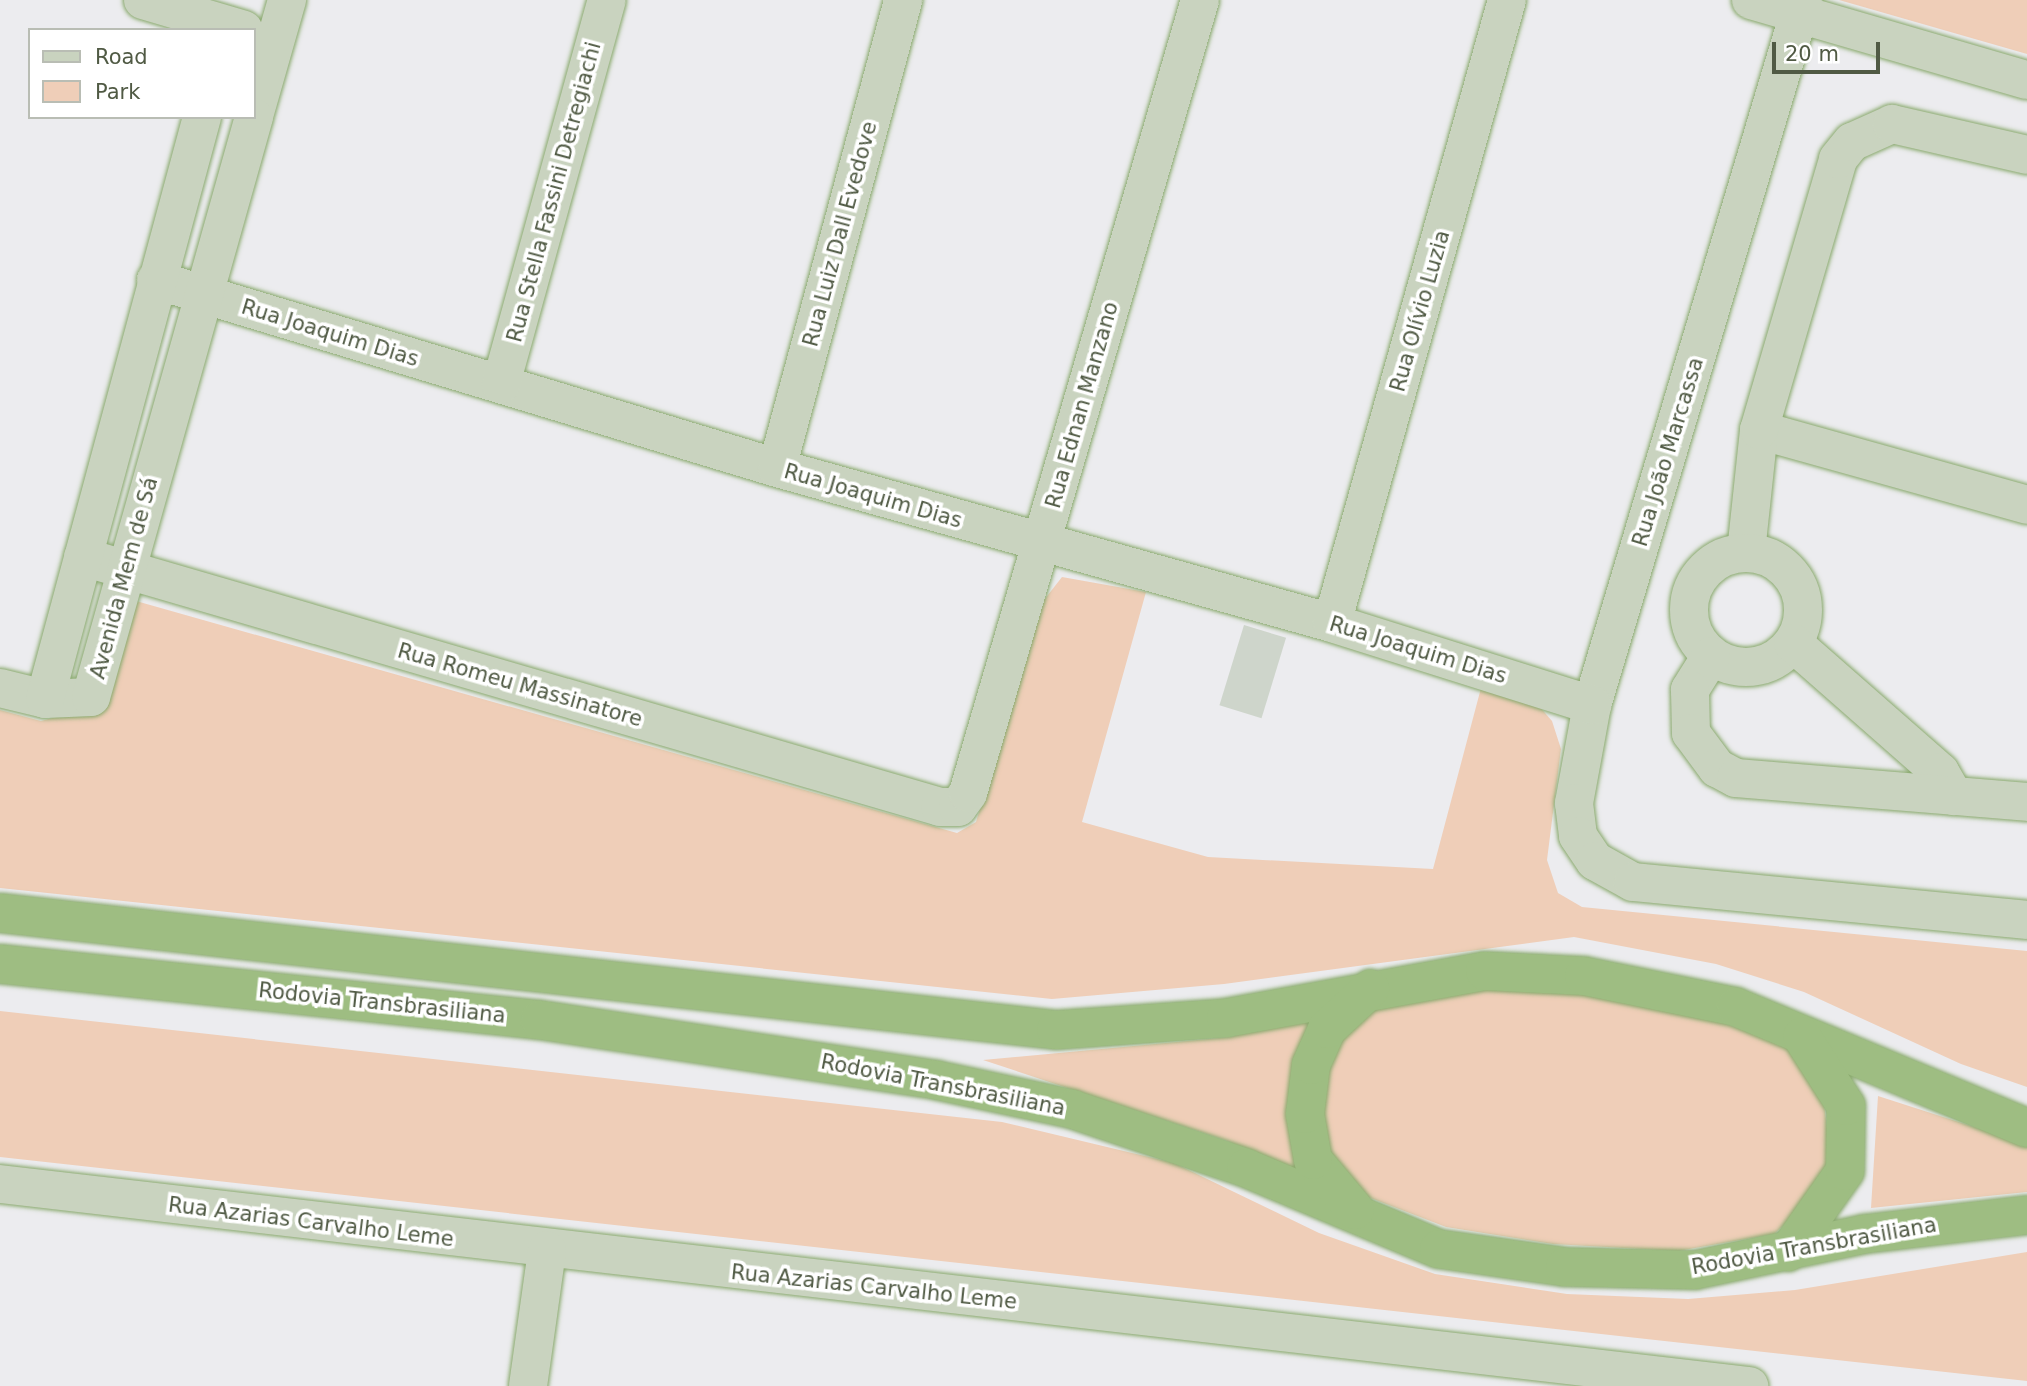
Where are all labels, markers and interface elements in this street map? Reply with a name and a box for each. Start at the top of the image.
legend [28,28,256,119]
scale bar [1775,28,1884,72]
street label: Rua Stella Fassini Detregiachi [502,39,606,345]
text: 20 m [1785,42,1839,66]
text: Road [95,45,148,69]
text: Park [95,80,140,104]
street label: Rua Luiz Dall Evedove [798,119,882,349]
street label: Rua Olívio Luzia [1385,227,1455,395]
street label: Rua Joaquim Dias [238,294,422,372]
street label: Rua Ednan Manzano [1040,299,1124,511]
street label: Rua João Marcassa [1627,354,1709,550]
street label: Rua Joaquim Dias [781,459,965,533]
street label: Avenida Mem de Sá [85,474,163,682]
street label: Rua Joaquim Dias [1326,611,1510,689]
street label: Rua Romeu Massinatore [395,638,645,732]
street label: Rodovia Transbrasiliana [257,977,507,1029]
street label: Rodovia Transbrasiliana [819,1049,1067,1121]
street label: Rua Azarias Carvalho Leme [167,1192,455,1252]
street label: Rodovia Transbrasiliana [1690,1212,1938,1280]
street label: Rua Azarias Carvalho Leme [730,1259,1018,1315]

